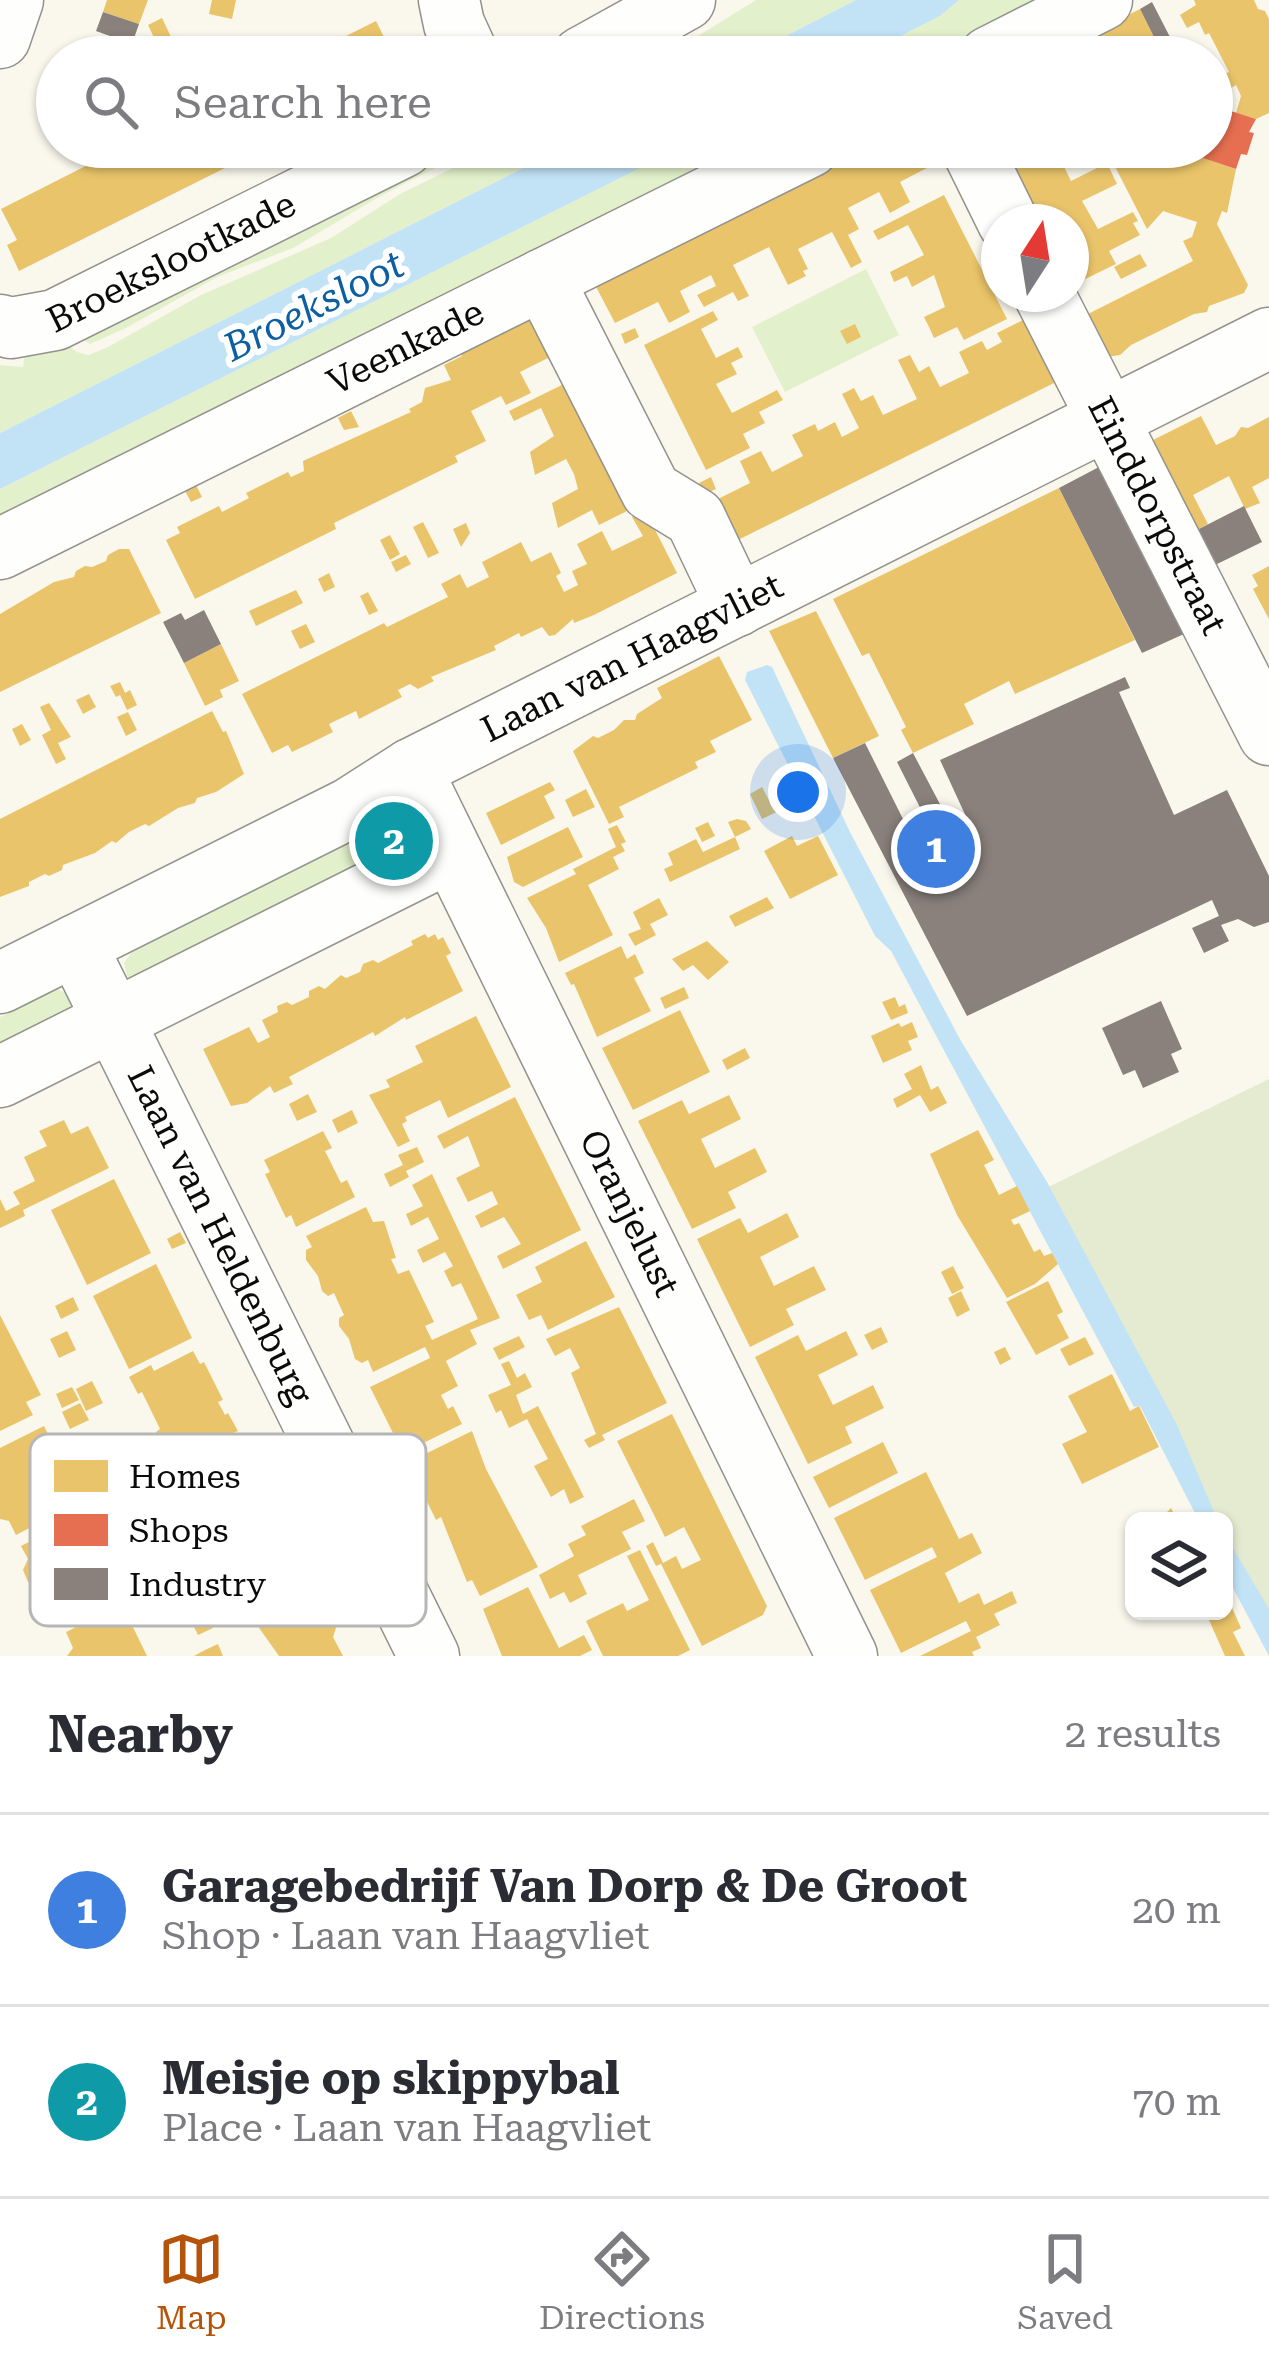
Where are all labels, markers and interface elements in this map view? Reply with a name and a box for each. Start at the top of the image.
search box [36,36,1233,168]
icon: search [78,69,144,135]
text: Search here [174,76,432,129]
street label: Broekslootkade [40,183,302,342]
north arrow [981,204,1089,312]
water label: Broeksloot [215,241,412,371]
street label: Veenkade [321,291,491,404]
street label: Einddorpstraat [1079,390,1235,642]
street label: Laan van Haagvliet [474,565,789,751]
your location [768,762,828,822]
pin: 2 [355,796,433,886]
pin: 1 [897,804,975,894]
street label: Laan van Heldenburg [119,1059,322,1412]
street label: Oranjelust [571,1123,688,1303]
legend [30,1434,426,1626]
text: Homes [129,1457,240,1496]
text: Shops [129,1511,228,1550]
map controls [1125,1512,1233,1620]
button: layers [1125,1512,1233,1620]
text: Industry [129,1565,267,1604]
text: Nearby [48,1705,233,1764]
text: 2 results [1064,1711,1221,1757]
text: Garagebedrijf Van Dorp & De Groot [162,1860,967,1913]
text: 1 [76,1887,98,1933]
text: 20 m [1132,1887,1221,1933]
text: Shop · Laan van Haagvliet [162,1913,650,1959]
text: Meisje op skippybal [162,2052,619,2105]
text: 2 [76,2079,98,2125]
text: 70 m [1132,2079,1221,2125]
text: Place · Laan van Haagvliet [162,2105,651,2151]
tab: Map [156,2226,227,2337]
tab: Directions [539,2226,705,2337]
tab: Saved [1017,2226,1113,2337]

